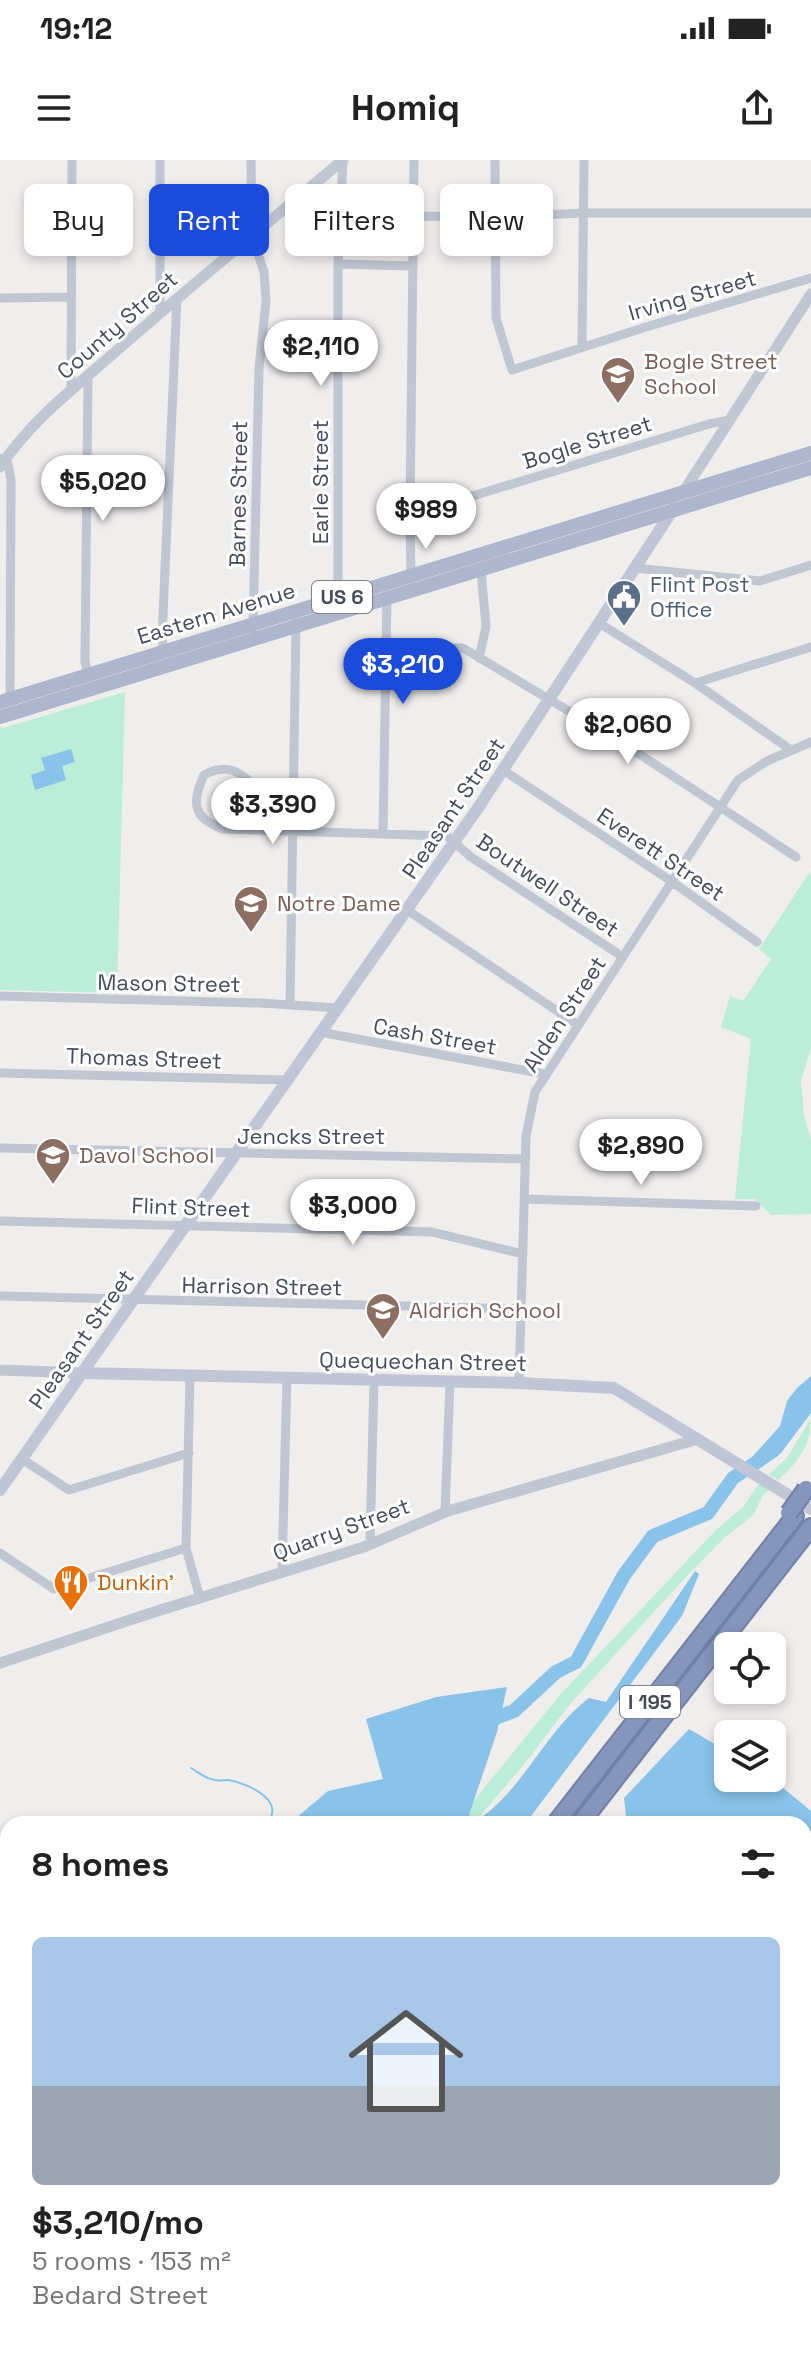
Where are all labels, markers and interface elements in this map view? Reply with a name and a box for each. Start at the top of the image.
text: 19:12 [40,9,112,48]
text: Homiq [351,85,460,131]
icon: menu [32,86,76,130]
icon: share [735,86,779,130]
chip: Buy [24,184,133,256]
chip: Rent [149,184,269,256]
chip: Filters [285,184,424,256]
chip: New [440,184,553,256]
street label: Irving Street [625,263,759,327]
street label: County Street [51,265,183,385]
pin: $2,110 [256,320,386,388]
text: $2,110 [282,329,360,363]
place label: Bogle Street School [644,347,778,400]
school or university icon: Bogle Street School [599,355,637,405]
street label: Bogle Street [519,409,655,475]
street label: Earle Street [306,420,334,544]
street label: Barnes Street [223,421,253,567]
pin: $5,020 [38,455,168,523]
text: $5,020 [59,464,147,498]
pin: $989 [379,483,473,551]
text: $989 [394,492,458,526]
place label: Flint Post Office [650,570,750,623]
street label: Eastern Avenue [134,576,298,650]
public building icon: Flint Post Office [605,578,643,628]
road number: US 6 [312,581,372,613]
pin: $3,210 [338,638,468,706]
text: $3,210 [361,647,445,681]
pin: $2,060 [563,698,693,766]
text: $2,060 [584,707,672,741]
street label: Pleasant Street [395,732,511,884]
pin: $3,390 [208,778,338,846]
text: $3,390 [229,787,317,821]
street label: Everett Street [592,801,730,907]
street label: Boutwell Street [471,827,625,943]
school or university icon: Notre Dame [232,884,270,934]
place label: Notre Dame [277,889,401,917]
street label: Alden Street [516,951,612,1077]
street label: Mason Street [97,968,241,998]
street label: Cash Street [371,1011,499,1061]
street label: Thomas Street [66,1041,222,1075]
pin: $2,890 [576,1119,706,1187]
street label: Jencks Street [237,1122,385,1150]
text: $2,890 [597,1128,685,1162]
school or university icon: Davol School [34,1136,72,1186]
place label: Davol School [79,1141,214,1169]
pin: $3,000 [288,1179,418,1247]
text: $3,000 [308,1188,398,1222]
street label: Flint Street [131,1191,251,1223]
street label: Pleasant Street [22,1264,140,1414]
street label: Harrison Street [181,1271,343,1301]
school or university icon: Aldrich School [364,1291,402,1341]
place label: Aldrich School [409,1296,561,1324]
street label: Quequechan Street [319,1345,527,1377]
street label: Quarry Street [269,1491,413,1567]
restaurant icon: Dunkin' [52,1563,90,1613]
place label: Dunkin' [97,1568,174,1596]
map controls [714,1632,786,1792]
button: locate [714,1632,786,1704]
road number: I 195 [620,1686,680,1718]
button: layers [714,1720,786,1792]
icon: filters [736,1842,780,1886]
text: 8 homes [32,1843,169,1886]
icon: home [334,1989,478,2133]
text: $3,210/mo [32,2201,204,2244]
text: 5 rooms · 153 m² [32,2244,231,2278]
text: Bedard Street [32,2278,208,2312]

